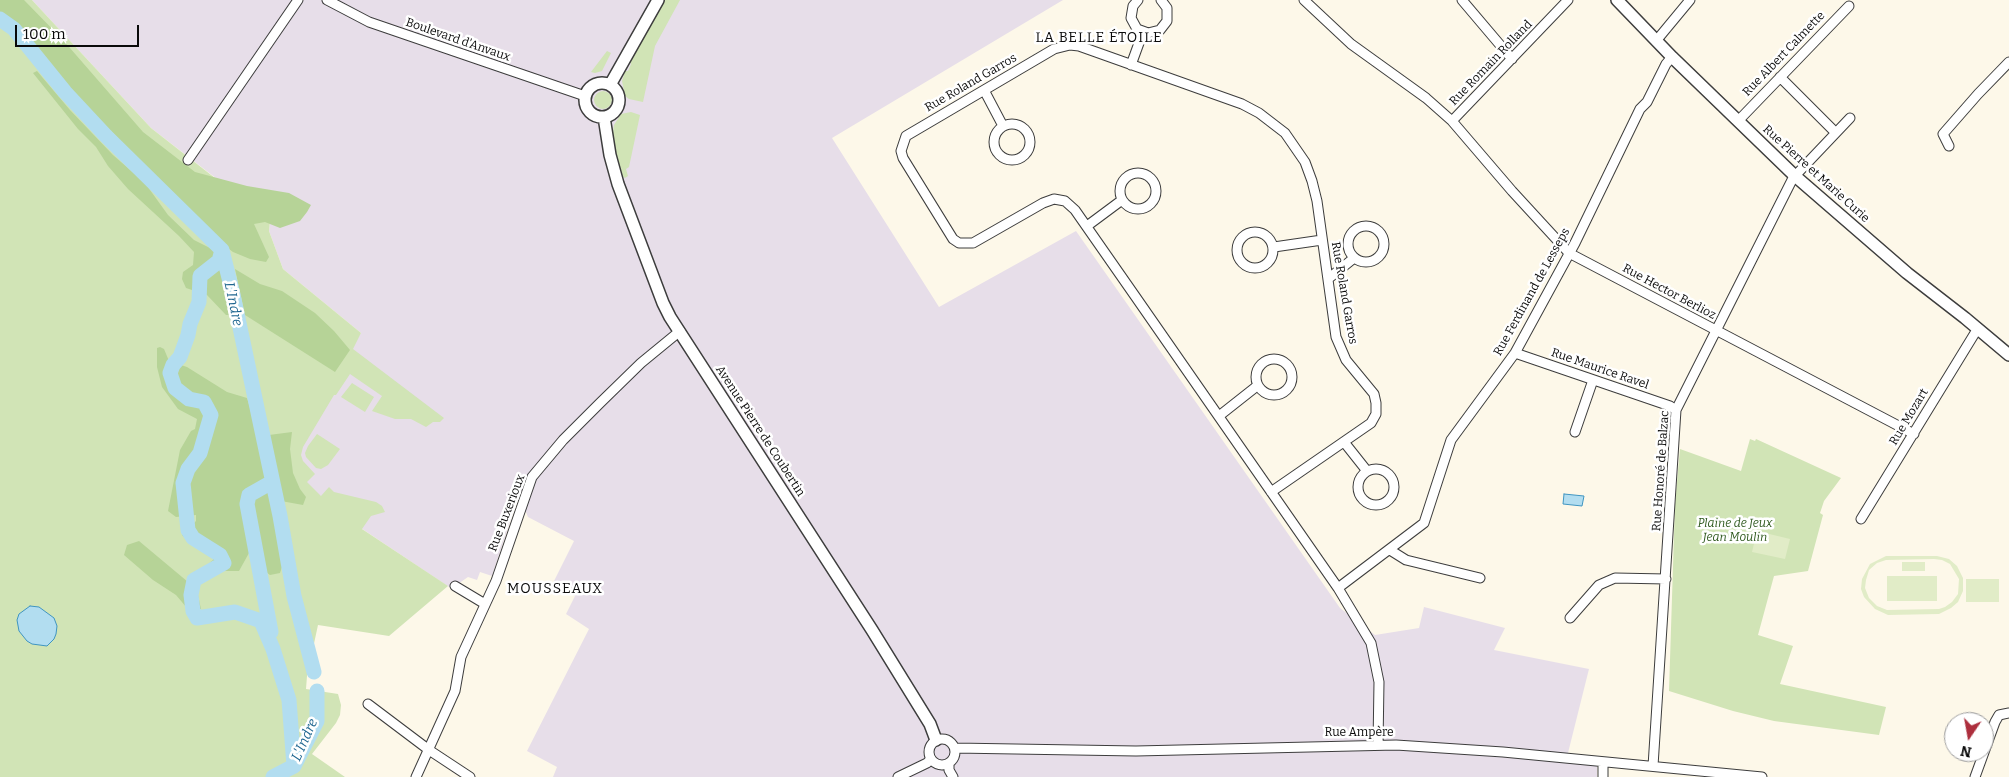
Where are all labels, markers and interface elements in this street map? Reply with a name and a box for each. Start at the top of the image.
street label: Rue Albert Calmette [1740,9,1828,99]
scale bar [18,15,141,47]
street label: Boulevard d'Anvaux [404,15,512,65]
street label: Rue Romain Rolland [1447,17,1535,109]
text: 100 m [23,25,66,43]
district label: LA BELLE ÉTOILE [1034,30,1164,46]
street label: Rue Roland Garros [923,51,1019,115]
street label: Rue Pierre et Marie Curie [1760,122,1872,226]
street label: Rue Ferdinand de Lesseps [1491,226,1573,358]
street label: Rue Roland Garros [1328,241,1360,345]
street label: Rue Hector Berlioz [1620,261,1718,323]
water label: L'Indre [220,280,246,328]
street label: Rue Maurice Ravel [1549,346,1651,392]
street label: Avenue Pierre de Coubertin [712,363,808,499]
street label: Rue Mozart [1886,386,1932,448]
street label: Rue Honoré de Balzac [1650,410,1672,532]
street label: Rue Buxerioux [486,472,528,554]
park label: Plaine de Jeux Jean Moulin [1698,517,1772,545]
district label: MOUSSEAUX [506,581,604,597]
north arrow [1944,712,1994,762]
water label: L'Indre [288,716,322,764]
street label: Rue Ampère [1324,726,1394,740]
text: N [1959,742,1973,761]

